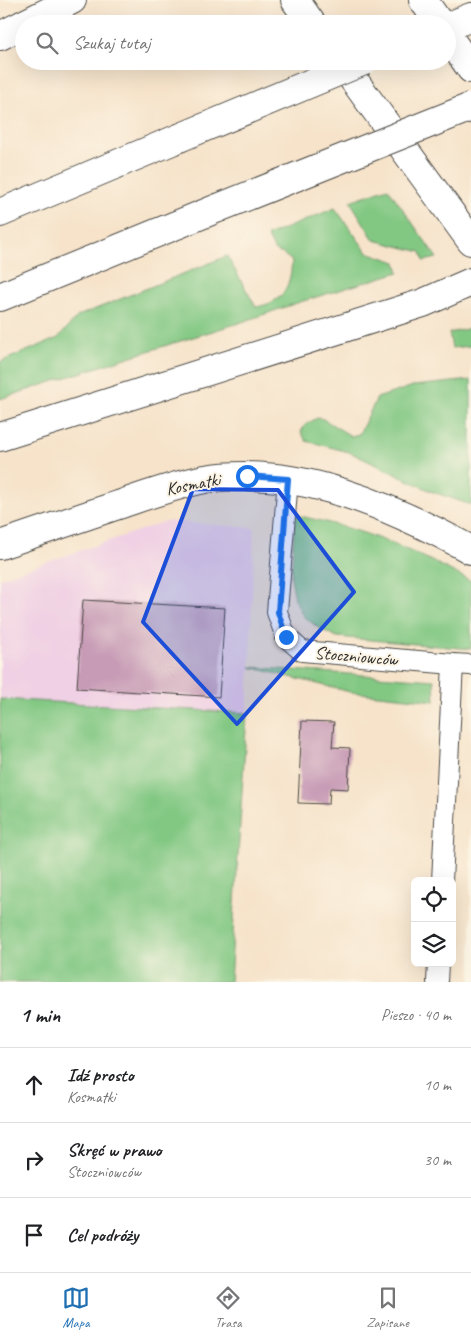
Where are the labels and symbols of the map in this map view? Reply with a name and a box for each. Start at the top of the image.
route start [236,465,259,488]
street label: Kosmatki [164,467,225,500]
route end [275,626,298,649]
street label: Stoczniowców [314,641,400,671]

